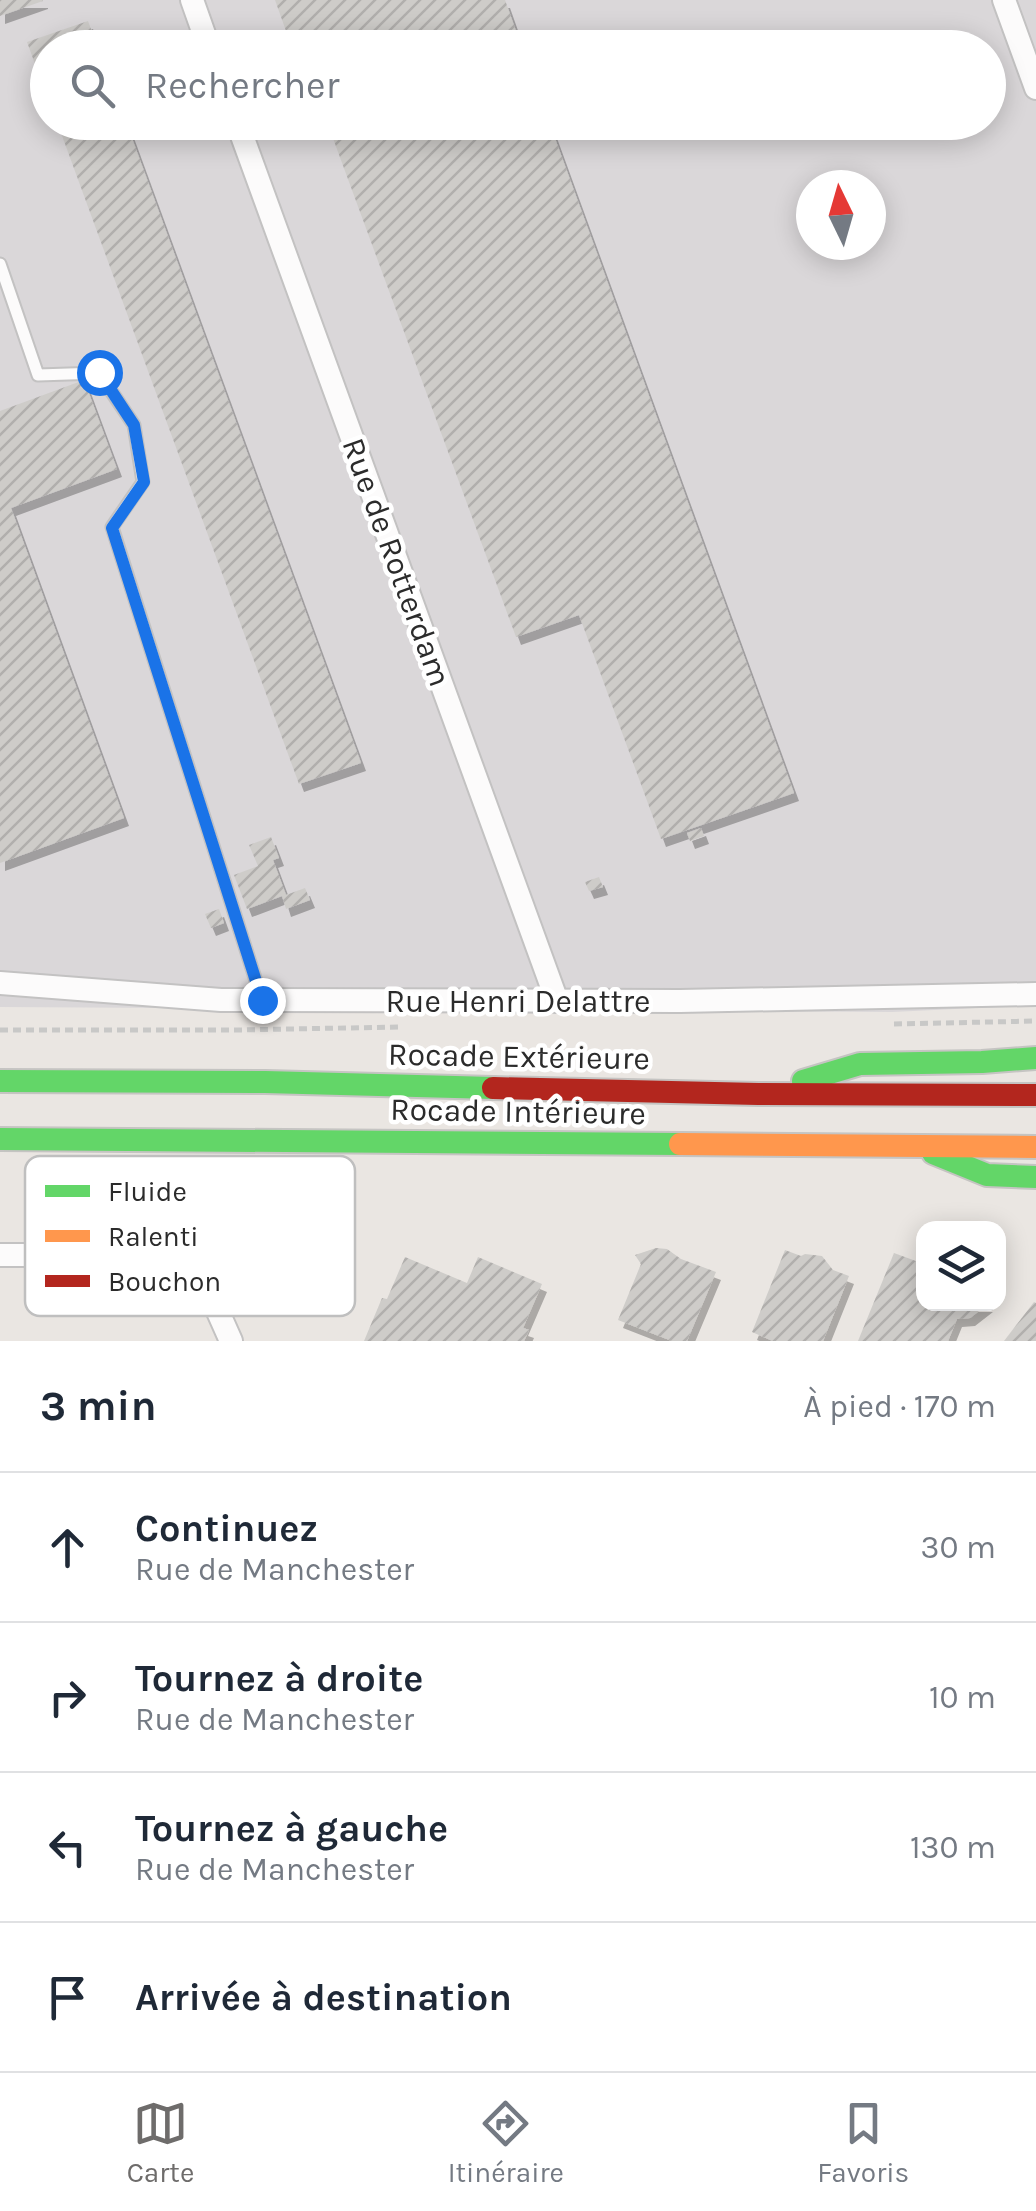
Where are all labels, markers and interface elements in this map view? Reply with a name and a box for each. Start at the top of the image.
search box [30,30,1006,140]
icon: search [65,58,120,113]
text: Rechercher [145,63,339,108]
north arrow [796,170,886,260]
route start [77,350,123,396]
street label: Rue de Rotterdam [334,433,459,691]
route end [240,978,286,1024]
street label: Rue Henri Delattre [385,983,651,1020]
street label: Rocade Extérieure [388,1036,650,1077]
street label: Rocade Intérieure [390,1091,646,1132]
legend [25,1156,355,1316]
text: Fluide [108,1175,187,1208]
text: Ralenti [108,1220,199,1253]
map controls [916,1221,1006,1311]
button: layers [916,1221,1006,1311]
text: Bouchon [108,1265,221,1298]
text: 3 min [40,1381,157,1431]
text: À pied · 170 m [803,1388,996,1425]
text: Continuez [135,1506,318,1551]
icon: ahead [40,1520,95,1575]
text: 30 m [921,1529,996,1566]
text: Rue de Manchester [135,1551,414,1588]
text: Tournez à droite [135,1656,423,1701]
icon: right [40,1670,95,1725]
text: 10 m [929,1679,996,1716]
text: Rue de Manchester [135,1701,414,1738]
text: Tournez à gauche [135,1806,448,1851]
icon: left [40,1820,95,1875]
text: 130 m [910,1829,996,1866]
text: Rue de Manchester [135,1851,414,1888]
icon: arrive [40,1970,95,2025]
text: Arrivée à destination [135,1975,512,2020]
tab: Carte [127,2096,194,2189]
tab: Itinéraire [448,2096,564,2189]
tab: Favoris [817,2096,909,2189]

